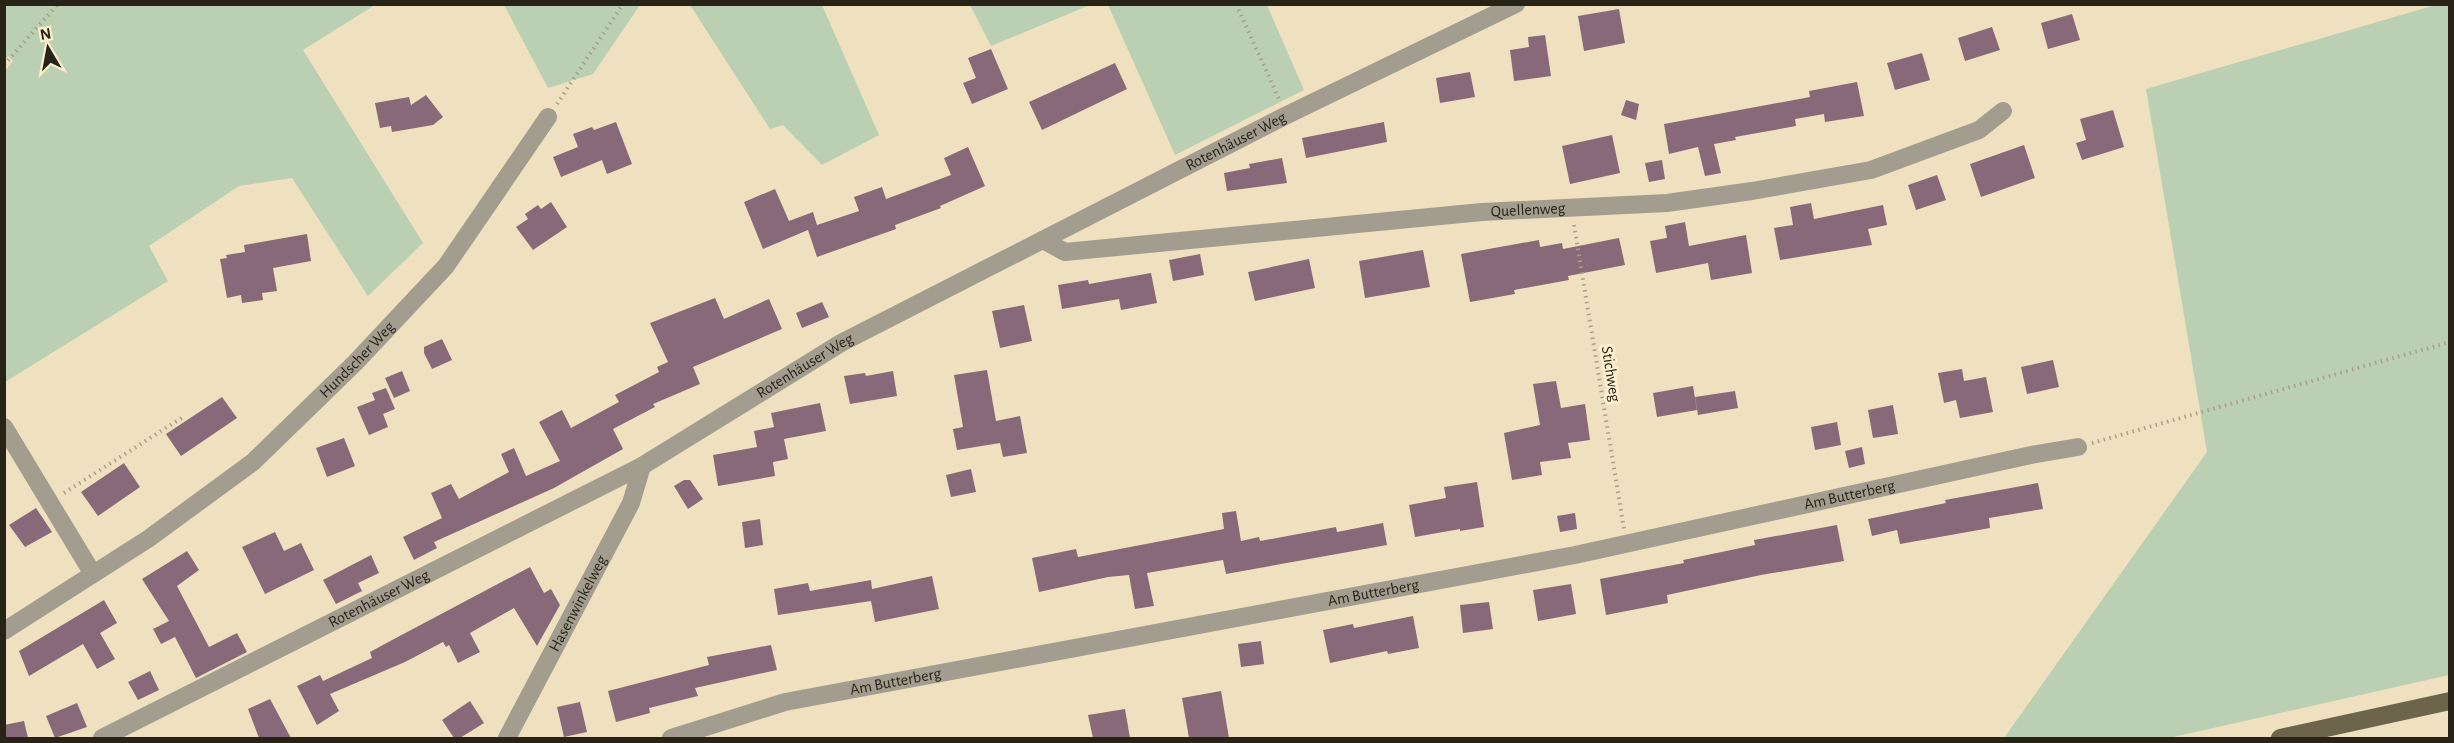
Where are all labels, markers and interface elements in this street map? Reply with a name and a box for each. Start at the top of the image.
north arrow [18,18,78,78]
text: N [39,25,52,43]
street label: Rotenhäuser Weg [1183,109,1289,173]
street label: Quellenweg [1490,200,1566,221]
street label: Hundscher Weg [316,318,398,401]
street label: Rotenhäuser Weg [754,330,856,401]
street label: Stichweg [1599,345,1623,403]
street label: Am Butterberg [1802,477,1896,513]
street label: Hasenwinkelweg [546,553,610,654]
street label: Rotenhäuser Weg [326,566,432,631]
street label: Am Butterberg [1326,576,1420,609]
street label: Am Butterberg [849,665,943,698]

